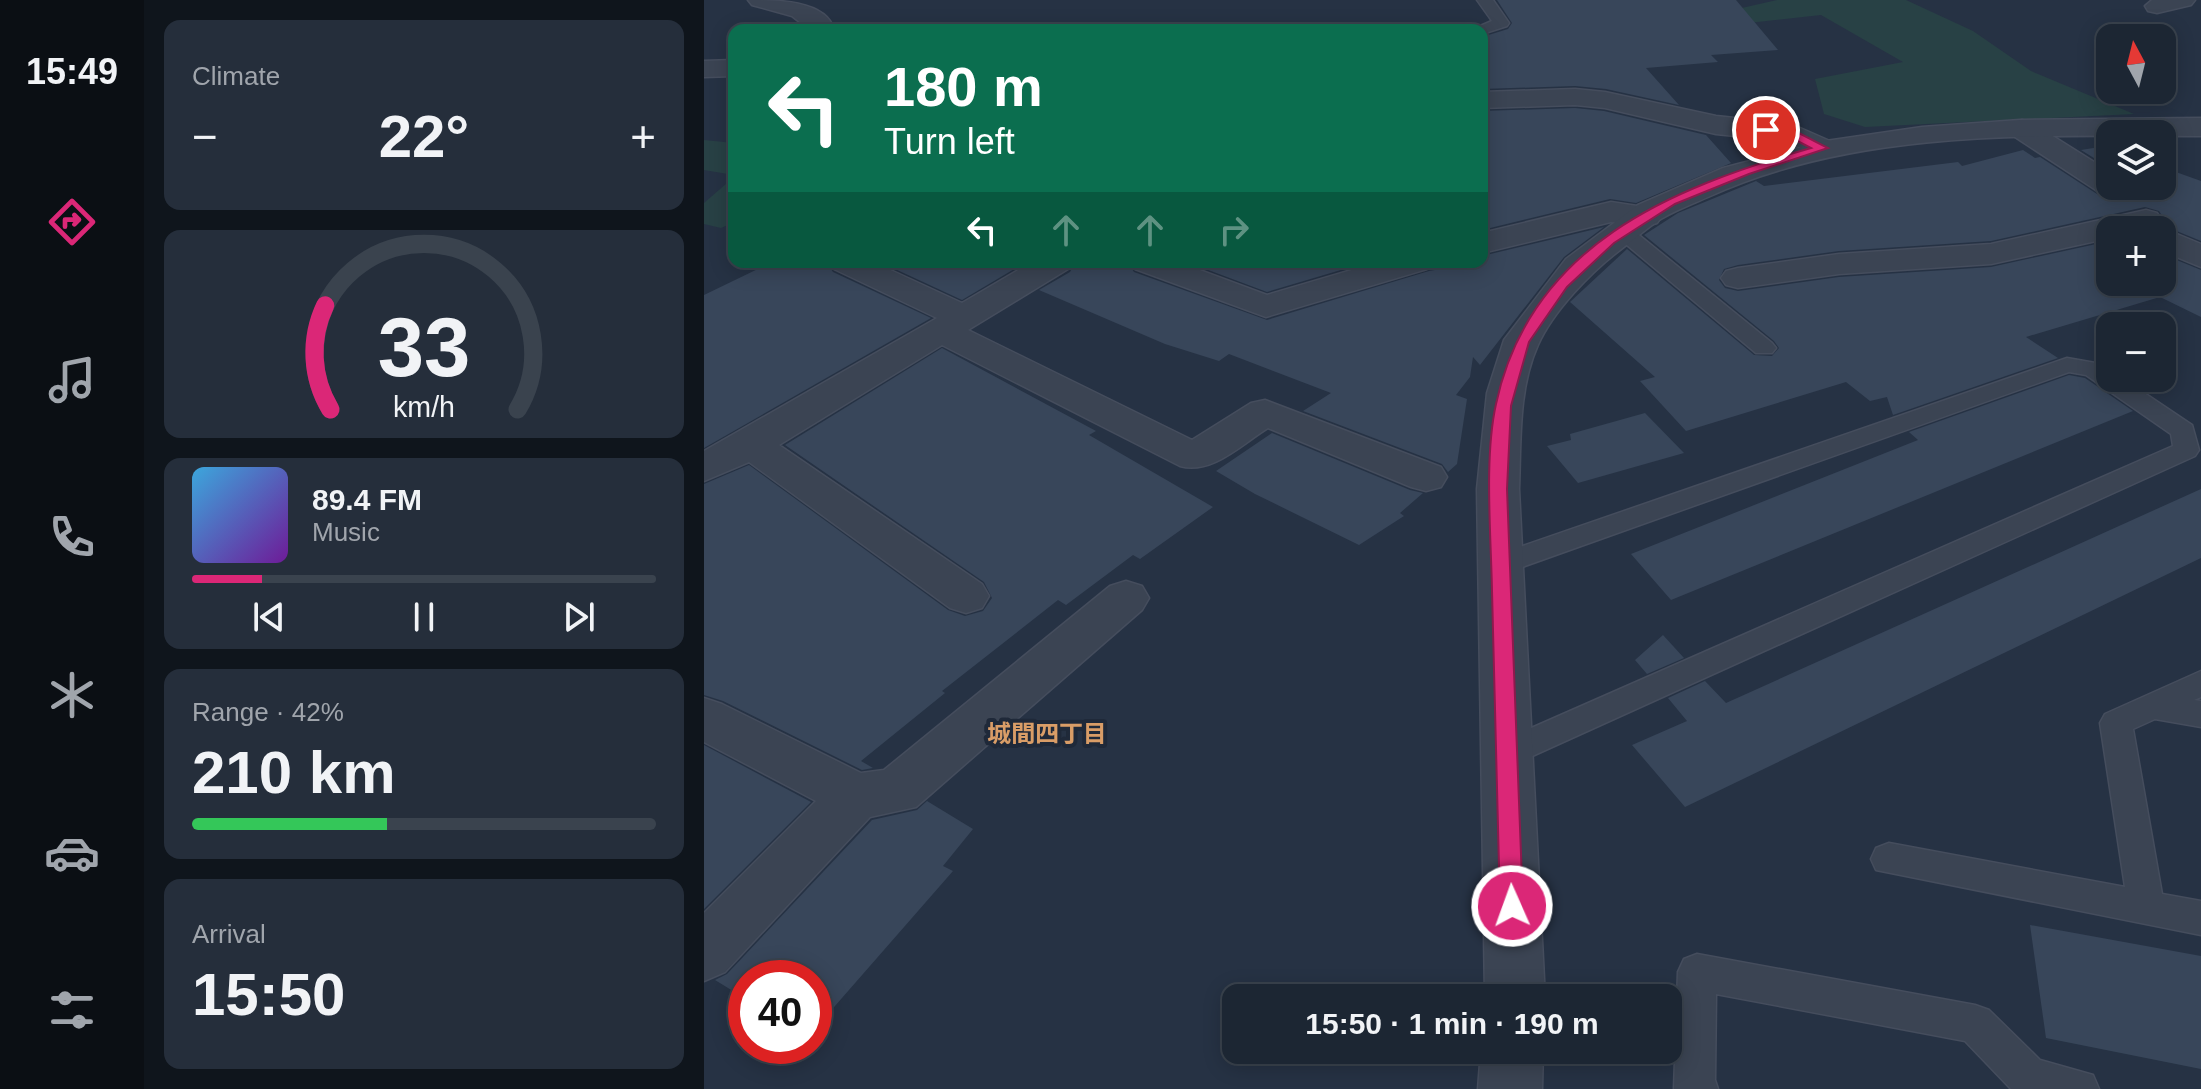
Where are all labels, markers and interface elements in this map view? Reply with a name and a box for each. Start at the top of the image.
north arrow [2096,24,2176,104]
map controls [2096,24,2176,392]
text: 15:49 [26,51,118,92]
text: 180 m [884,55,1043,118]
icon: left [752,56,856,160]
text: Climate [192,61,280,91]
pin [1732,96,1800,164]
text: 22° [379,103,469,170]
icon: arrive [1744,108,1788,152]
text: − [192,112,218,161]
text: + [630,112,656,161]
button: layers [2096,120,2176,200]
text: Turn left [884,121,1015,162]
icon: directions [44,194,100,250]
icon: left [960,208,1004,252]
icon: ahead [1044,208,1088,252]
icon: ahead [1128,208,1172,252]
icon: right [1212,208,1256,252]
button: + [2096,216,2176,296]
text: 33 [378,301,470,394]
button: − [2096,312,2176,392]
icon: music [44,352,100,408]
text: km/h [393,391,455,423]
text: 89.4 FM [312,483,422,516]
icon: phone [44,509,100,565]
text: Music [312,517,380,547]
icon: previous [247,595,291,639]
icon: pause [402,595,446,639]
icon: next [557,595,601,639]
icon: climate [44,667,100,723]
text: Range · 42% [192,697,344,727]
district label: 城間四丁目 [987,720,1107,747]
text: 210 km [192,739,396,806]
icon: car [44,825,100,881]
position arrow [1470,864,1554,948]
text: Arrival [192,919,266,949]
speed limit sign: 40 [728,960,832,1064]
text: 15:50 [192,961,345,1028]
icon: filters [44,982,100,1038]
text: 15:50 · 1 min · 190 m [1305,1007,1599,1040]

